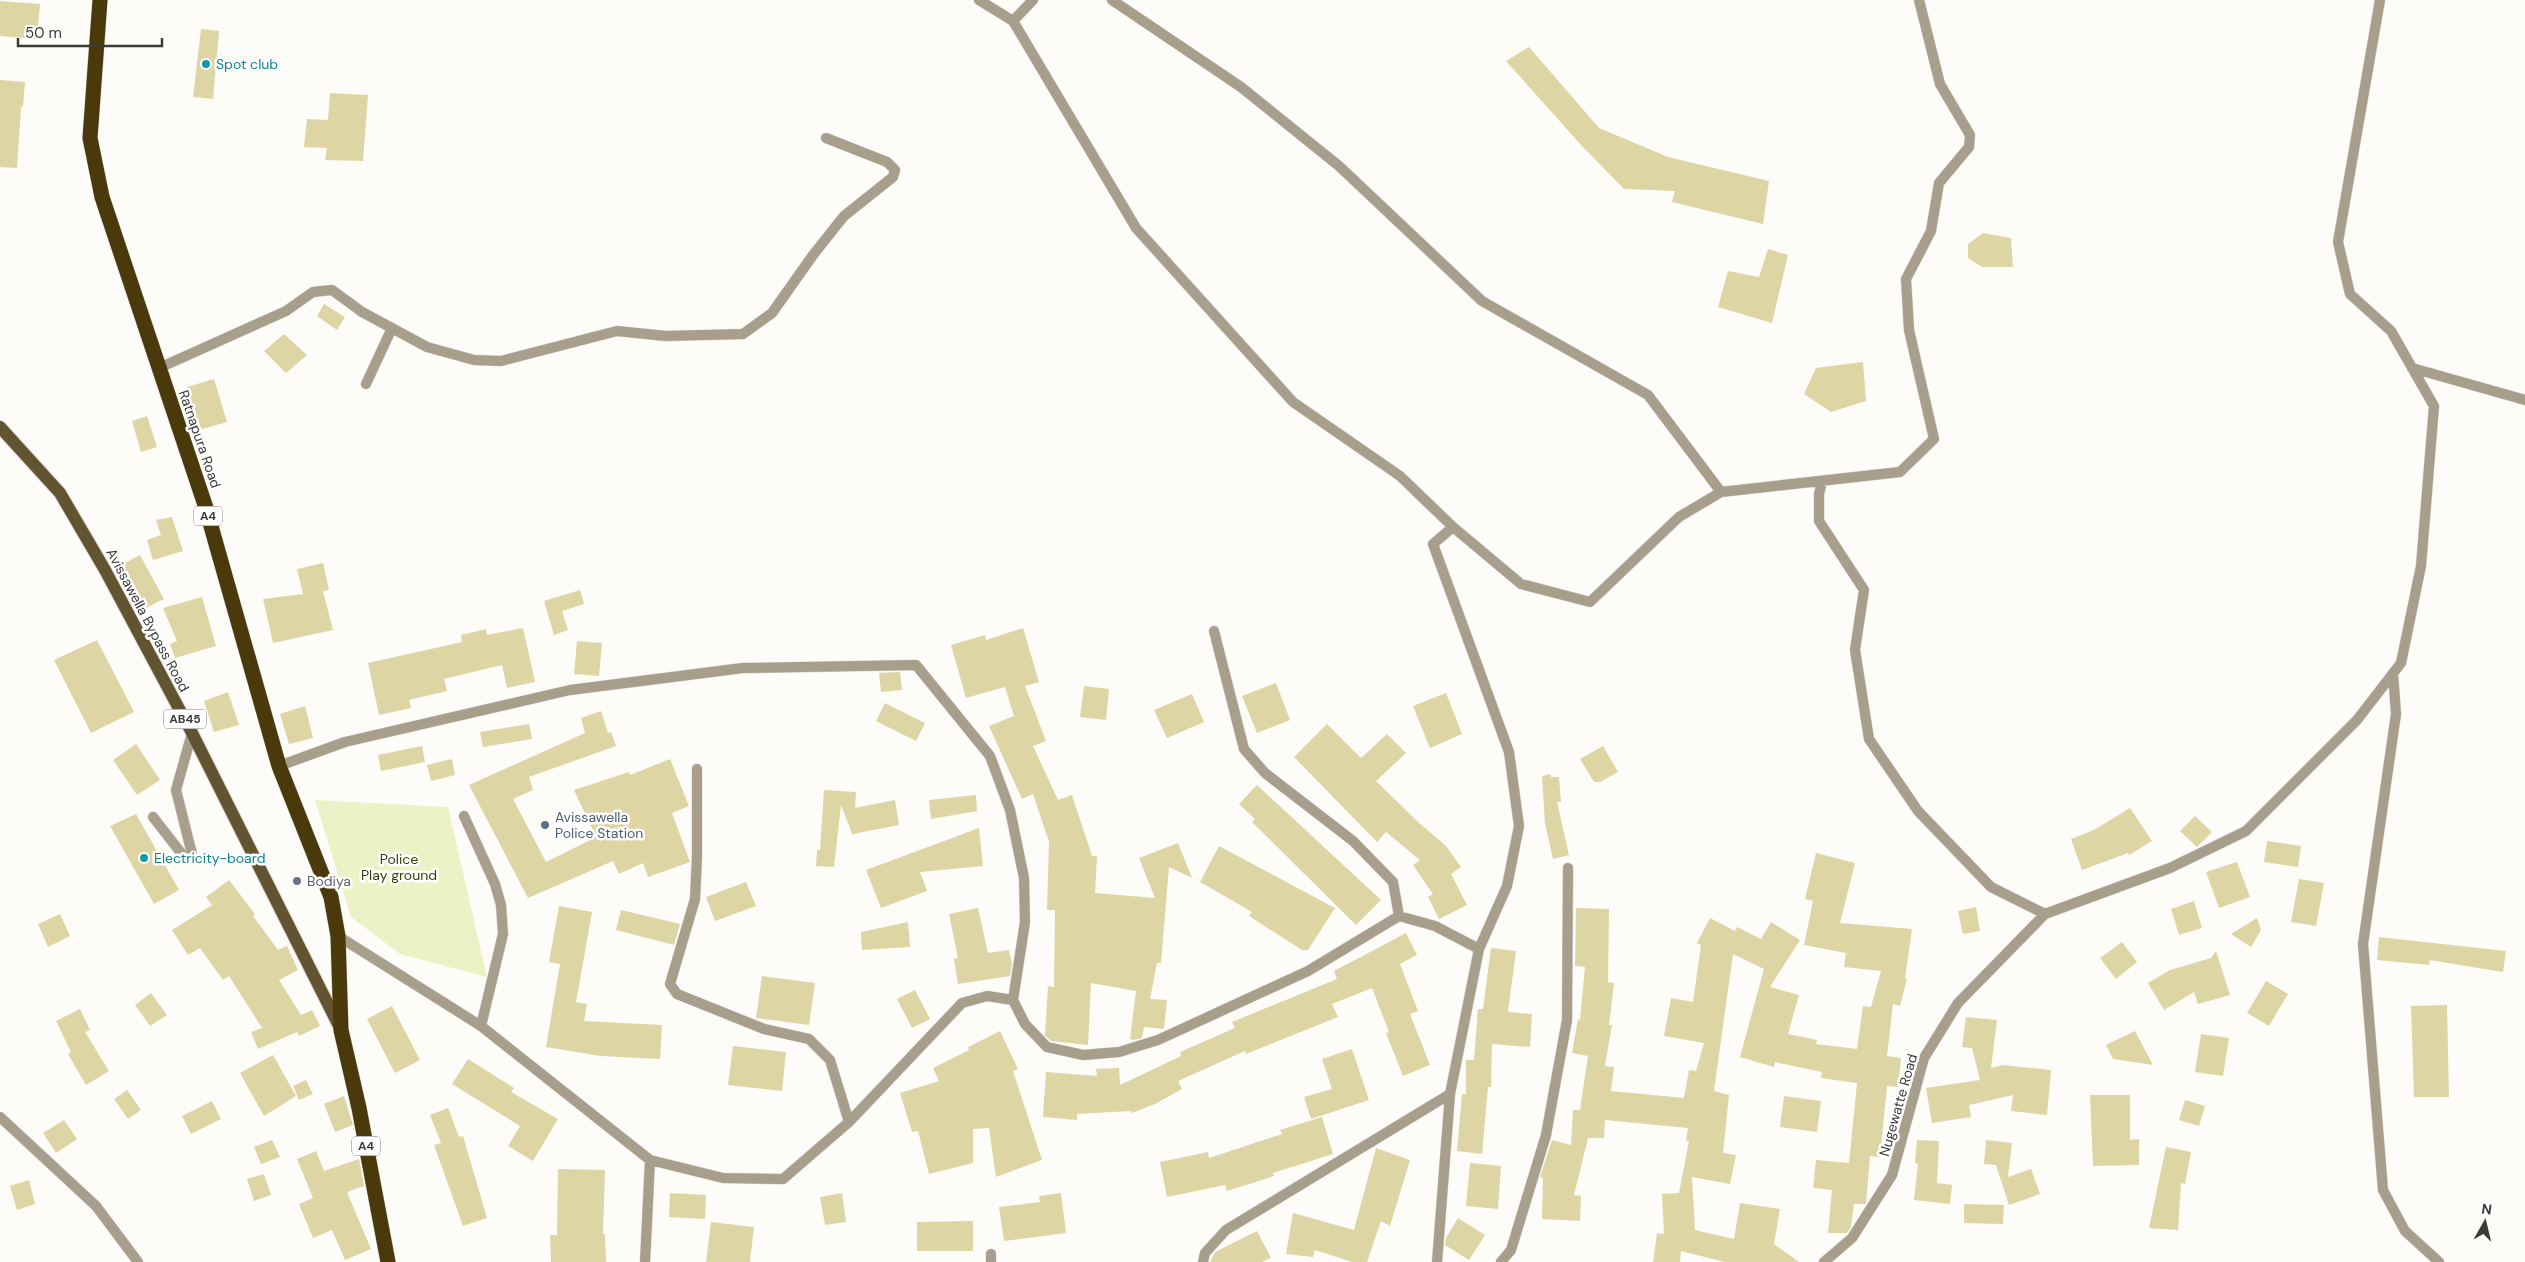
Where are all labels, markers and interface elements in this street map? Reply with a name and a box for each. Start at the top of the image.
scale bar [18,15,161,47]
text: 50 m [25,23,62,43]
place label: Spot club [216,55,278,73]
marker: Spot club [200,58,212,70]
street label: Ratnapura Road [175,388,225,490]
road number: A4 [194,506,222,526]
street label: Avissawella Bypass Road [103,545,193,695]
road number: AB45 [164,710,206,729]
place label: Avissawella Police Station [555,808,643,842]
marker: Avissawella Police Station [539,819,551,831]
place label: Electricity-board [154,849,265,867]
park label: Police Play ground [361,850,437,884]
marker: Electricity-board [138,852,150,864]
place label: Bodiya [307,872,351,890]
marker: Bodiya [291,875,303,887]
street label: Nugewatte Road [1875,1052,1921,1158]
road number: A4 [352,1136,380,1156]
north arrow [2460,1197,2510,1247]
text: N [2480,1200,2493,1219]

